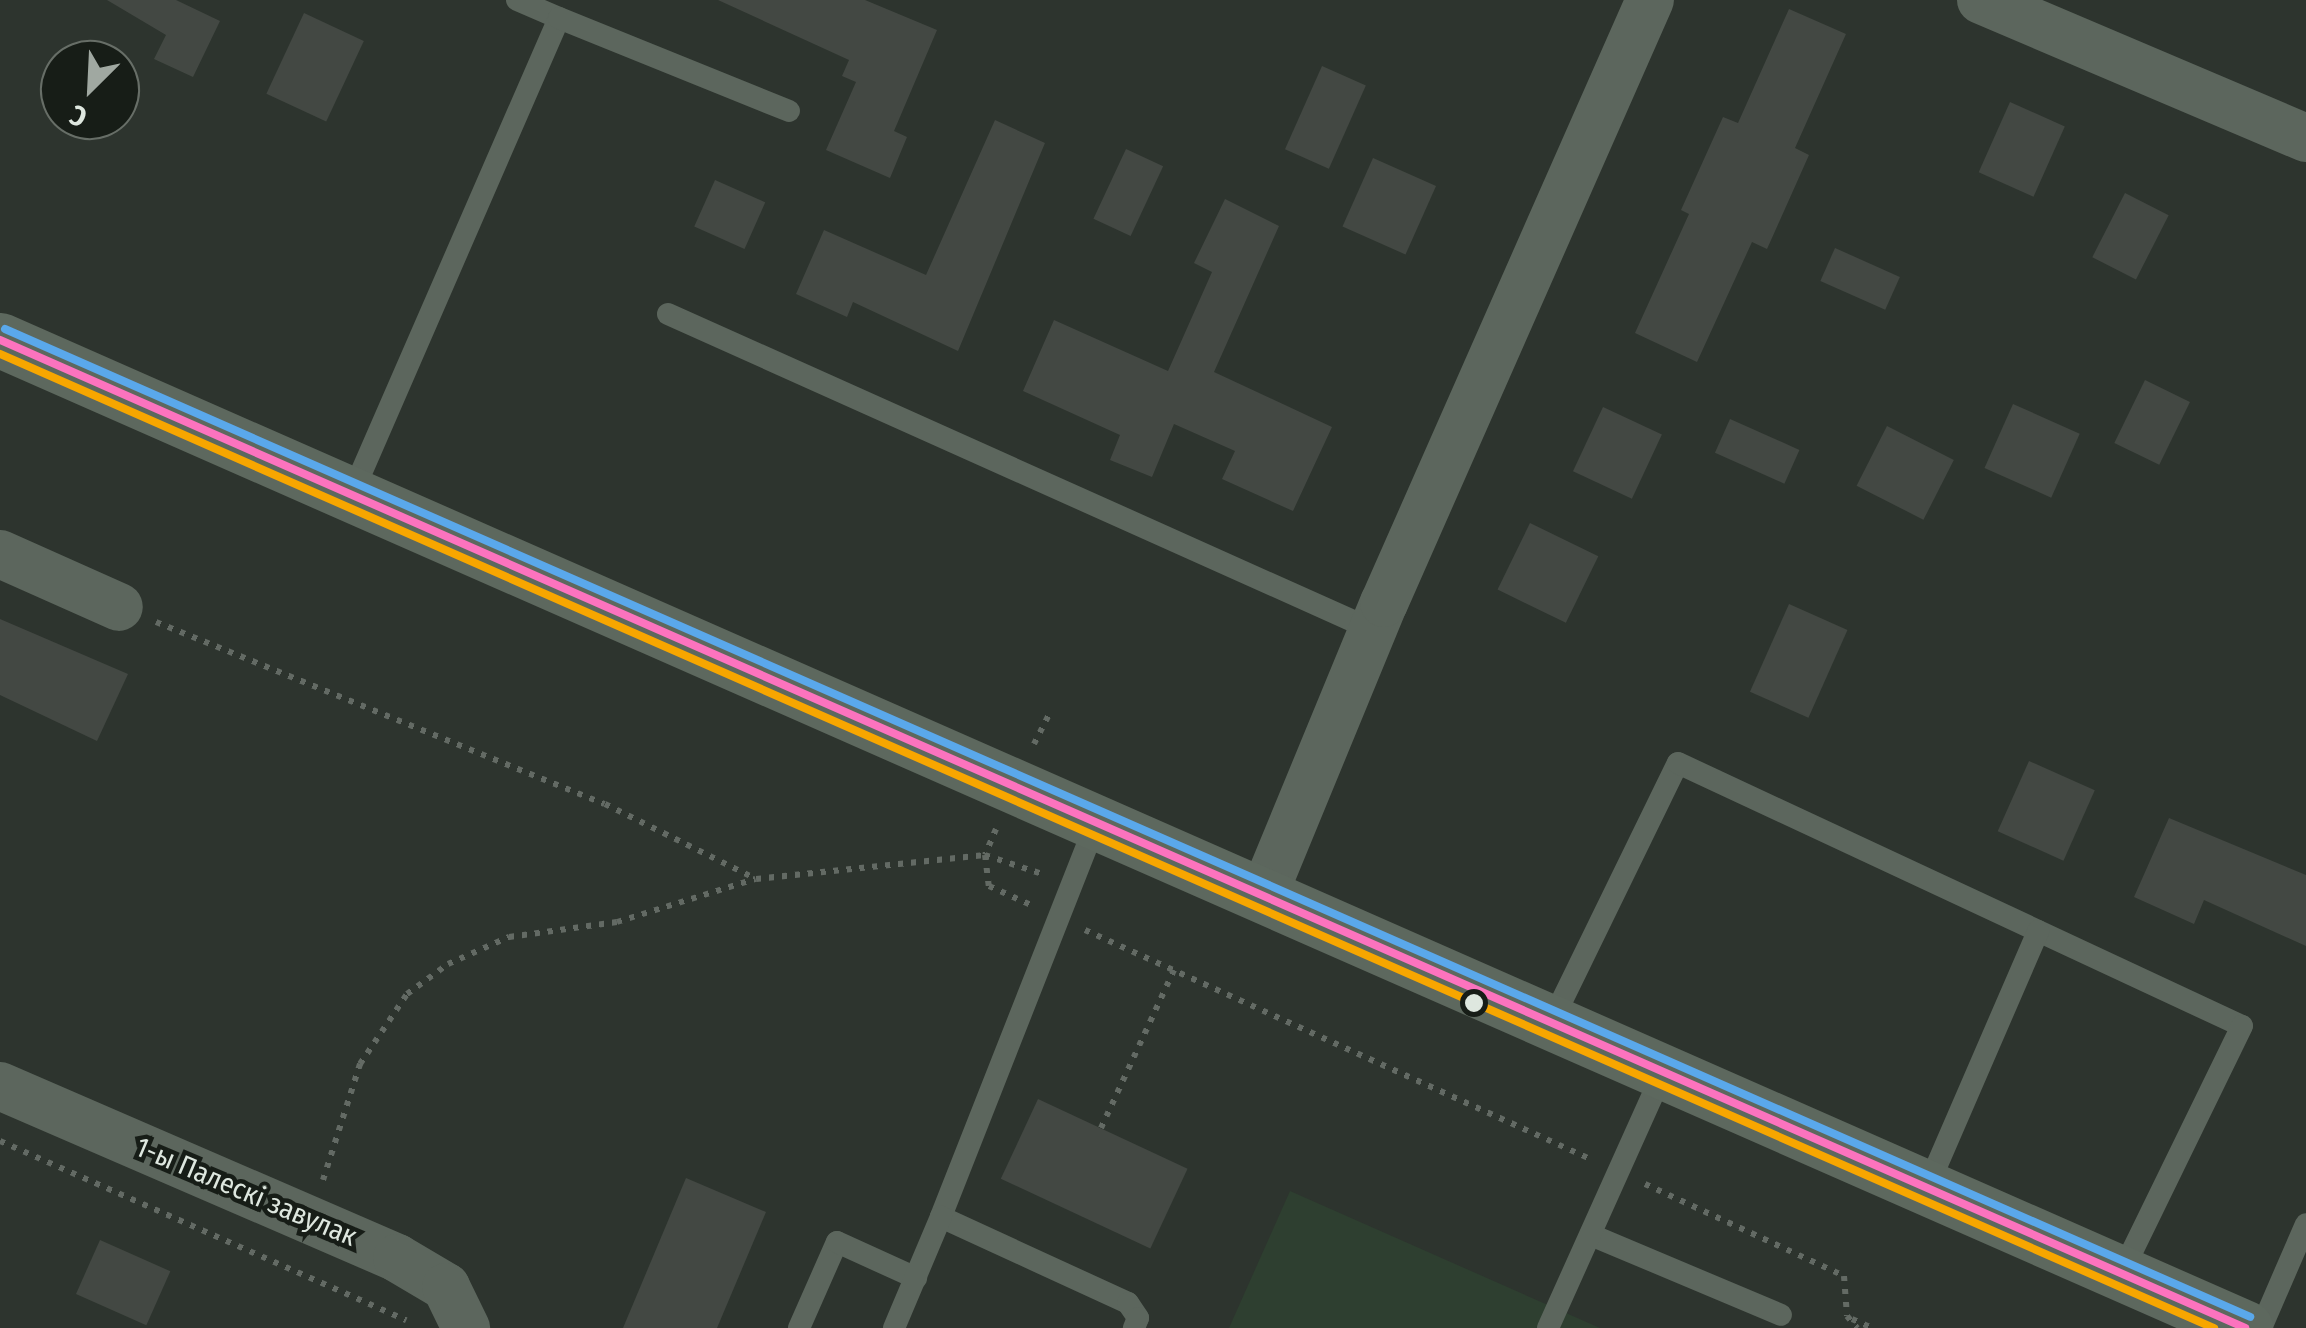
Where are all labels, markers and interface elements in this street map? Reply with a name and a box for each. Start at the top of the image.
north arrow [40,40,140,140]
text: С [65,98,92,134]
unlabelled marker [1464,993,1484,1013]
street label: 1-ы Палескі завулак [130,1130,362,1254]

